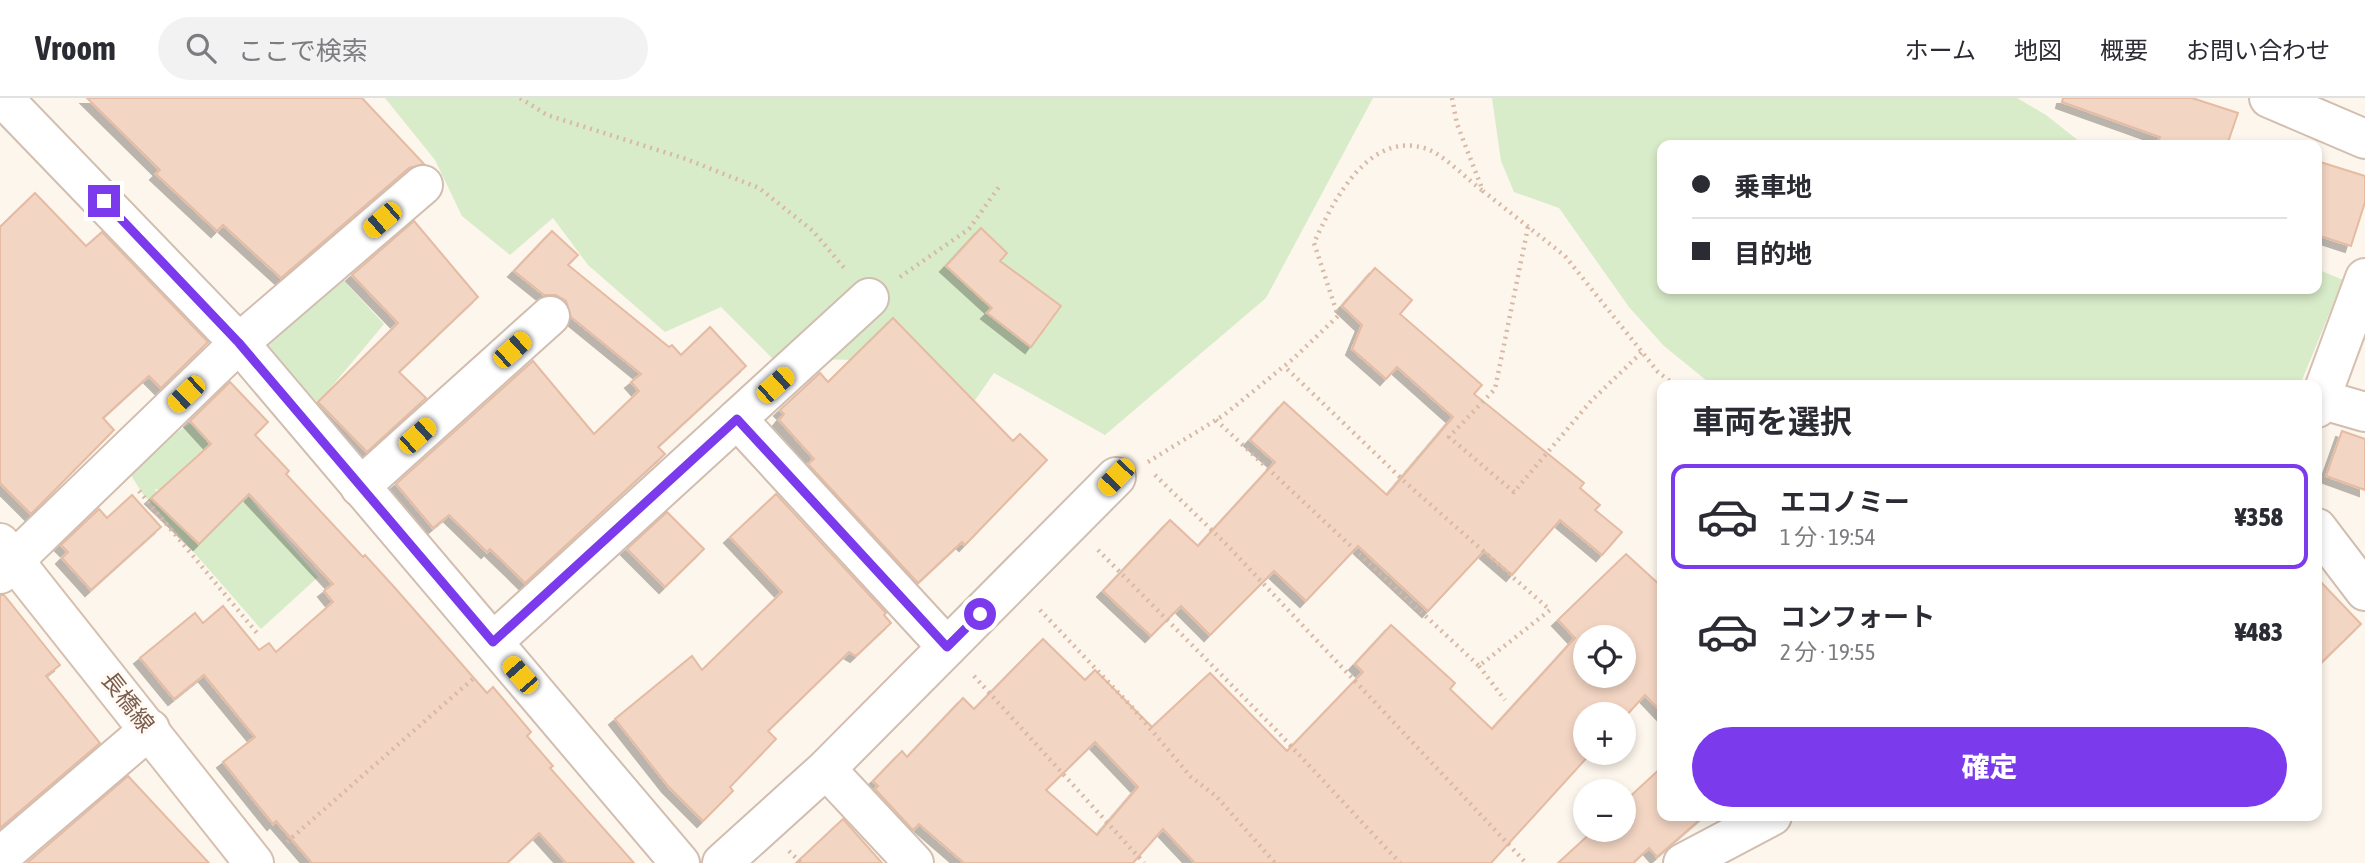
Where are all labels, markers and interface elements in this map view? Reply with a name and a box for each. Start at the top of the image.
search box [158,17,648,80]
text: Vroom [35,29,116,67]
icon: search [182,29,220,67]
text: ここで検索 [238,36,368,66]
text: ホーム [1905,37,1976,64]
text: 地図 [2014,37,2062,64]
text: 概要 [2100,37,2148,64]
text: お問い合わせ [2186,37,2330,64]
text: 乗車地 [1734,172,1812,202]
route end [88,185,120,217]
car [360,198,405,242]
text: 目的地 [1734,239,1812,269]
car [490,328,535,372]
car [753,363,798,407]
car [164,372,209,416]
text: 車両を選択 [1692,403,1852,440]
car [395,414,440,458]
car [1094,455,1139,499]
icon: car [1696,485,1759,548]
text: エコノミー [1780,487,1910,517]
text: ¥358 [2235,502,2283,532]
text: 1 分 · 19:54 [1780,524,1876,550]
route start [964,598,996,630]
icon: car [1696,600,1759,663]
text: コンフォート [1780,602,1935,632]
text: ¥483 [2235,617,2283,647]
map controls [1573,625,1636,842]
button: locate [1573,625,1636,688]
text: 2 分 · 19:55 [1780,639,1876,665]
car [499,652,542,698]
street label: 長橋線 [97,667,159,737]
button: + [1573,702,1636,765]
button: 確定 [1692,727,2287,807]
button: − [1573,779,1636,842]

